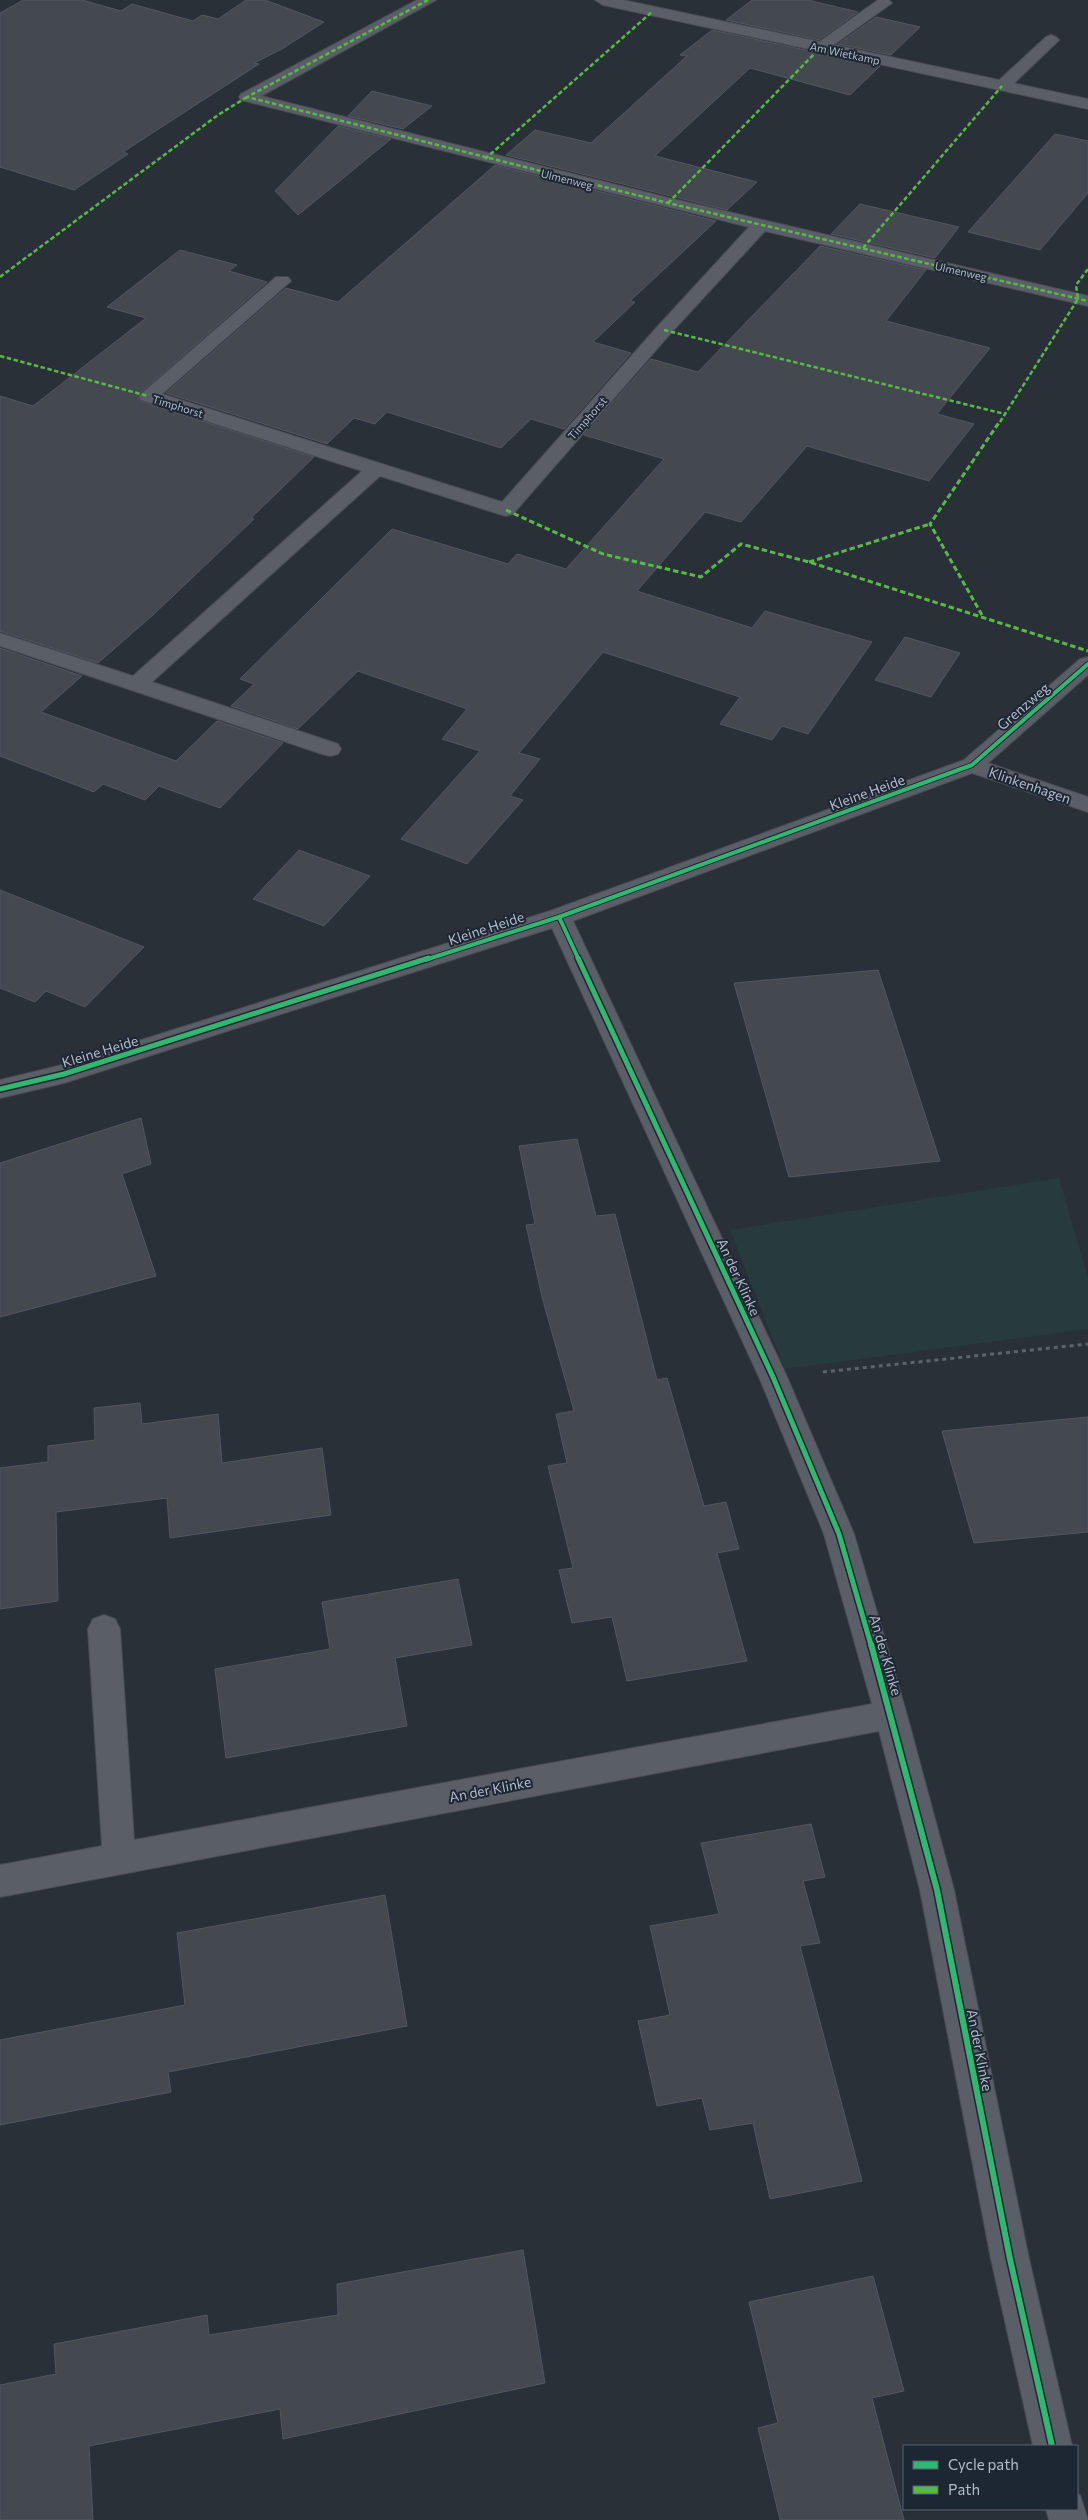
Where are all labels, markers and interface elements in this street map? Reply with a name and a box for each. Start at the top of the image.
street label: Am Wietkamp [809,39,881,67]
street label: Ulmenweg [540,166,594,192]
street label: Ulmenweg [934,259,988,283]
street label: Timphorst [151,392,205,420]
street label: Timphorst [565,394,609,442]
street label: Grenzweg [993,678,1053,733]
street label: Klinkenhagen [987,763,1073,807]
street label: Kleine Heide [827,771,907,813]
street label: Kleine Heide [446,908,526,948]
street label: Kleine Heide [60,1031,140,1071]
street label: An der Klinke [714,1236,764,1318]
street label: An der Klinke [866,1613,906,1697]
street label: An der Klinke [447,1773,533,1805]
street label: An der Klinke [964,2007,996,2093]
legend [903,2445,1078,2510]
text: Cycle path [948,2455,1019,2473]
text: Path [948,2480,980,2498]

